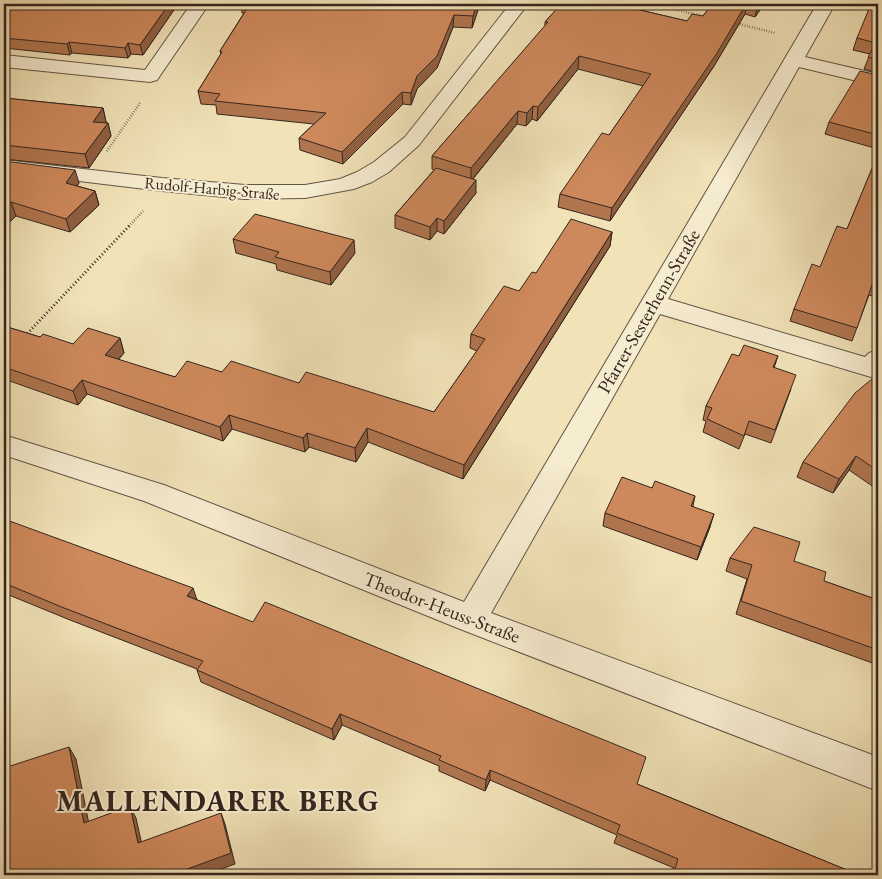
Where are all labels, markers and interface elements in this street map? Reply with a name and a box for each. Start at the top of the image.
street label: Rudolf-Harbig-Straße [143,172,280,205]
street label: Pfarrer-Sesterhenn-Straße [591,225,706,398]
street label: Theodor-Heuss-Straße [360,566,524,649]
district label: MALLENDARER BERG [56,782,380,820]

